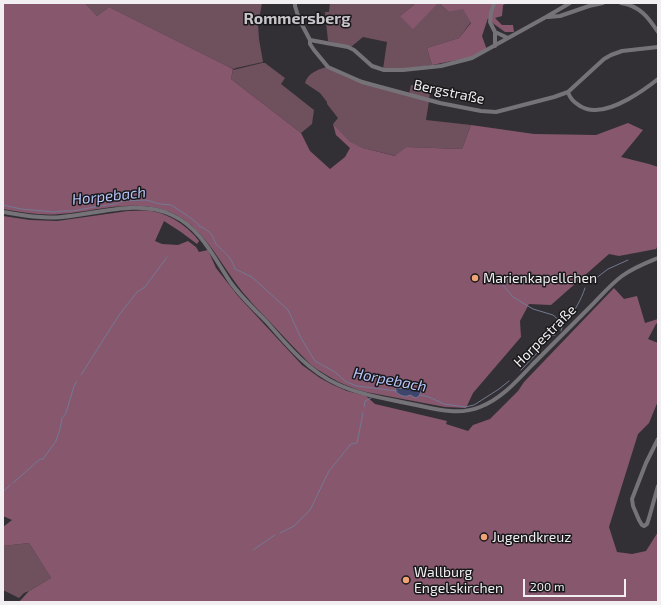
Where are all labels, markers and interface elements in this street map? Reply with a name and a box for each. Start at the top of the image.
district label: Rommersberg [244,9,350,29]
street label: Bergstraße [412,76,486,108]
water label: Horpebach [71,183,147,209]
place label: Marienkapellchen [483,270,597,286]
marker: Marienkapellchen [470,273,480,283]
street label: Horpestraße [510,301,580,371]
water label: Horpebach [352,364,428,396]
place label: Jugendkreuz [492,529,571,545]
marker: Jugendkreuz [479,532,489,542]
place label: Wallburg Engelskirchen [414,564,503,596]
scale bar [525,571,628,597]
marker: Wallburg Engelskirchen [401,575,411,585]
text: 200 m [530,579,564,593]

